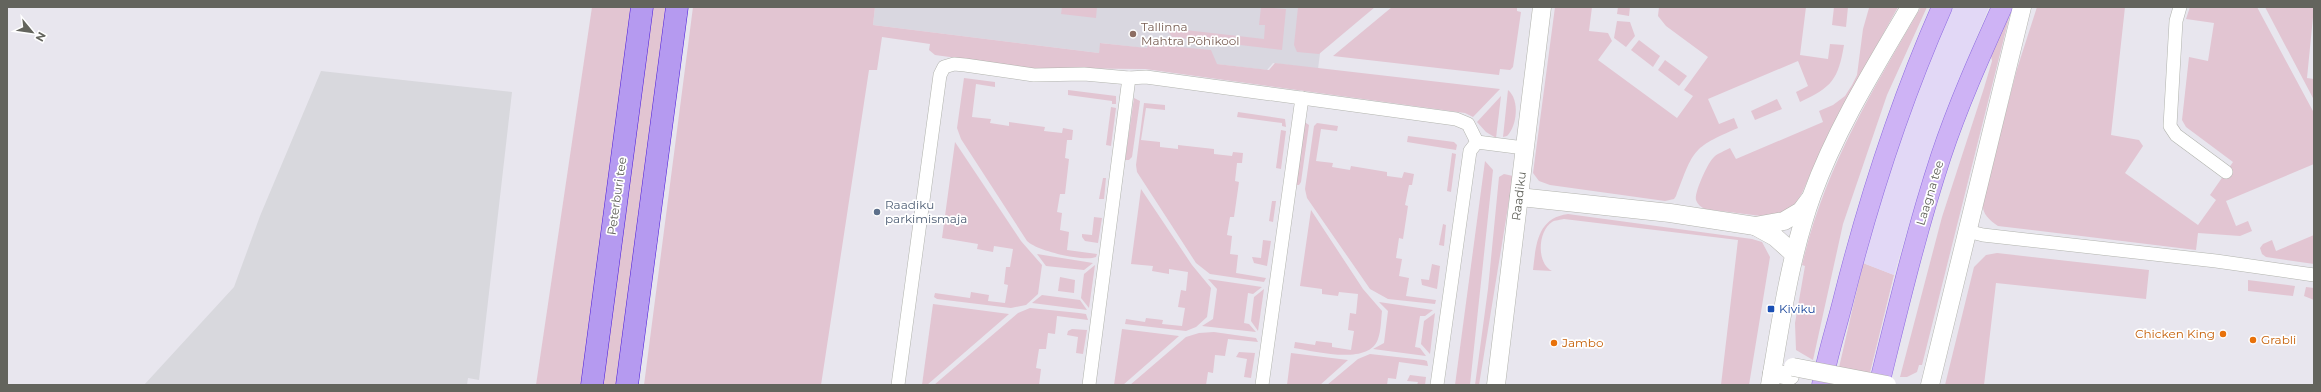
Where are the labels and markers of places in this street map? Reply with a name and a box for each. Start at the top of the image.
place label: Tallinna Mahtra Põhikool [1141,19,1240,48]
marker: Tallinna Mahtra Põhikool [1128,29,1138,39]
place label: Raadiku parkimismaja [885,197,967,226]
marker: Raadiku parkimismaja [872,207,882,217]
place label: Kiviku [1779,301,1816,316]
marker: Kiviku [1766,304,1776,314]
place label: Chicken King [2135,326,2215,341]
marker: Chicken King [2218,329,2228,339]
place label: Grabli [2261,332,2296,347]
place label: Jambo [1561,335,1603,350]
marker: Grabli [2248,335,2258,345]
marker: Jambo [1549,338,1559,348]

